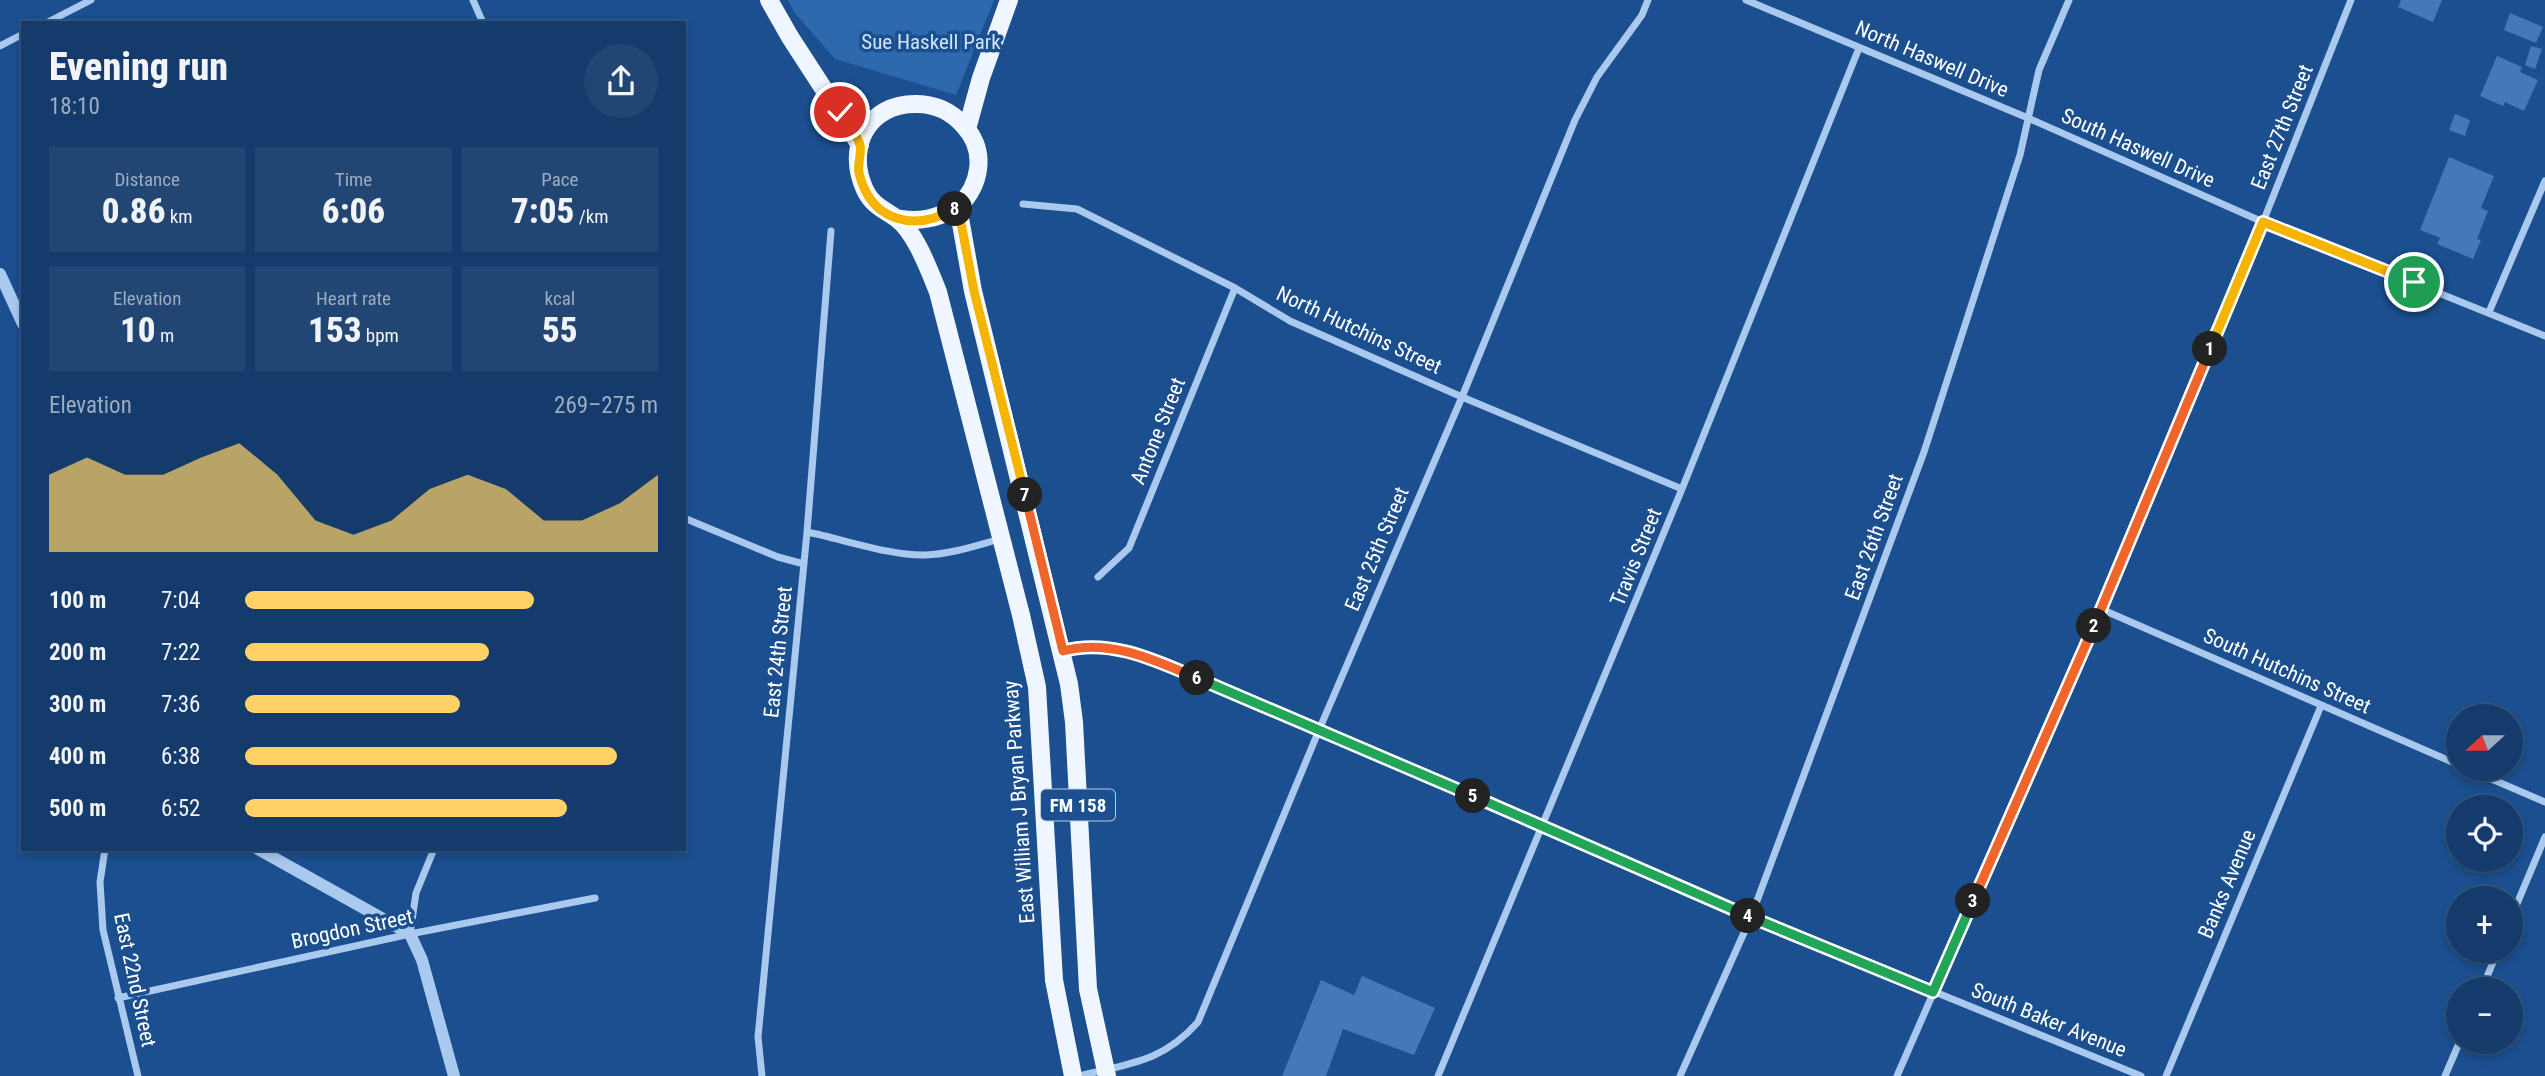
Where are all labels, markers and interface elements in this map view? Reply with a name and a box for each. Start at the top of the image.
street label: North Haswell Drive [1852,16,2012,102]
park label: Sue Haskell Park [861,30,1001,54]
button: share [584,44,658,118]
text: Evening run [49,45,228,89]
street label: East 27th Street [2246,61,2318,193]
pin [810,82,870,142]
text: 18:10 [49,93,100,120]
icon: check [821,93,859,131]
street label: South Haswell Drive [2058,103,2219,193]
text: Distance [114,168,180,191]
text: Time [335,168,372,191]
text: Pace [541,168,578,191]
text: 0.86 [102,191,165,232]
text: 6:06 [322,191,385,232]
text: 7:05 [511,191,574,232]
pin: 8 [937,192,972,227]
text: 8 [950,197,959,220]
text: km [165,205,193,228]
text: /km [574,205,609,228]
pin [2384,252,2444,312]
icon: arrive [2395,263,2433,301]
street label: North Hutchins Street [1273,281,1445,379]
text: Elevation [113,287,181,310]
text: Heart rate [316,287,391,310]
text: kcal [545,287,575,310]
text: 10 [120,310,156,351]
text: 153 [308,310,361,351]
text: 55 [542,310,578,351]
text: m [156,324,174,347]
text: bpm [361,324,399,347]
pin: 1 [2192,332,2228,366]
text: 1 [2205,337,2214,360]
street label: Antone Street [1126,374,1190,488]
text: Elevation [49,392,132,419]
text: 269–275 m [554,392,658,419]
street label: East 26th Street [1840,471,1908,603]
pin: 7 [1007,477,1042,512]
text: 7 [1020,483,1029,506]
street label: East 25th Street [1340,483,1414,615]
street label: Travis Street [1605,505,1667,609]
street label: East 24th Street [759,585,797,719]
text: 100 m [49,587,106,614]
text: 7:04 [161,587,200,614]
pin: 2 [2076,608,2112,644]
text: 2 [2089,614,2098,637]
street label: South Hutchins Street [2200,623,2374,719]
text: 200 m [49,639,106,666]
text: 7:22 [161,639,200,666]
pin: 6 [1180,660,1214,696]
text: 6 [1192,666,1201,689]
street label: East William J Bryan Parkway [999,679,1039,924]
text: 300 m [49,691,106,718]
text: 7:36 [161,691,200,718]
north arrow [2446,704,2524,780]
map controls [2446,704,2523,1054]
text: 400 m [49,743,106,770]
text: 6:38 [161,743,200,770]
pin: 5 [1456,778,1490,814]
text: 5 [1468,784,1477,807]
road number: FM 158 [1041,790,1115,820]
text: 500 m [49,795,106,822]
text: 6:52 [161,795,200,822]
button: locate [2446,795,2523,872]
street label: Banks Avenue [2193,826,2261,942]
pin: 3 [1955,884,1990,918]
button: + [2446,886,2523,963]
text: 3 [1968,889,1977,912]
pin: 4 [1730,898,1766,934]
street label: Brogdon Street [289,904,415,954]
text: 4 [1743,904,1752,927]
street label: East 22nd Street [109,911,161,1049]
button: − [2446,977,2523,1054]
street label: South Baker Avenue [1968,978,2130,1062]

